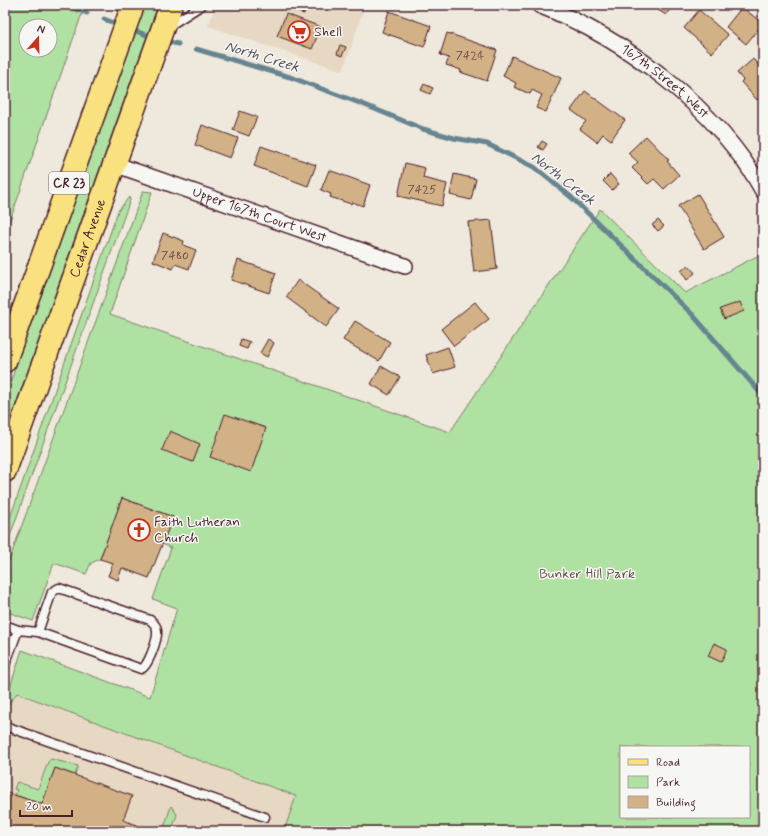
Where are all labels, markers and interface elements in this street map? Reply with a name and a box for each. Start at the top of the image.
north arrow [18,18,58,58]
supermarket icon: Shell [286,19,312,45]
text: N [35,22,47,37]
place label: Shell [314,23,342,41]
water label: North Creek [223,36,302,78]
street label: 167th Street West [617,40,713,123]
house number: 7424 [456,48,484,64]
water label: North Creek [527,148,600,211]
road number: CR 23 [49,172,89,194]
house number: 7425 [408,182,436,198]
street label: Upper 167th Court West [190,183,329,247]
street label: Cedar Avenue [66,196,110,280]
house number: 7480 [161,248,189,264]
place label: Faith Lutheran Church [154,513,240,547]
church icon: Faith Lutheran Church [126,517,152,543]
park label: Bunker Hill Park [539,565,635,583]
legend [620,746,750,818]
text: Road [656,755,680,771]
text: Park [656,775,680,791]
scale bar [20,792,72,818]
text: Building [656,795,696,812]
text: 20 m [26,799,52,815]

